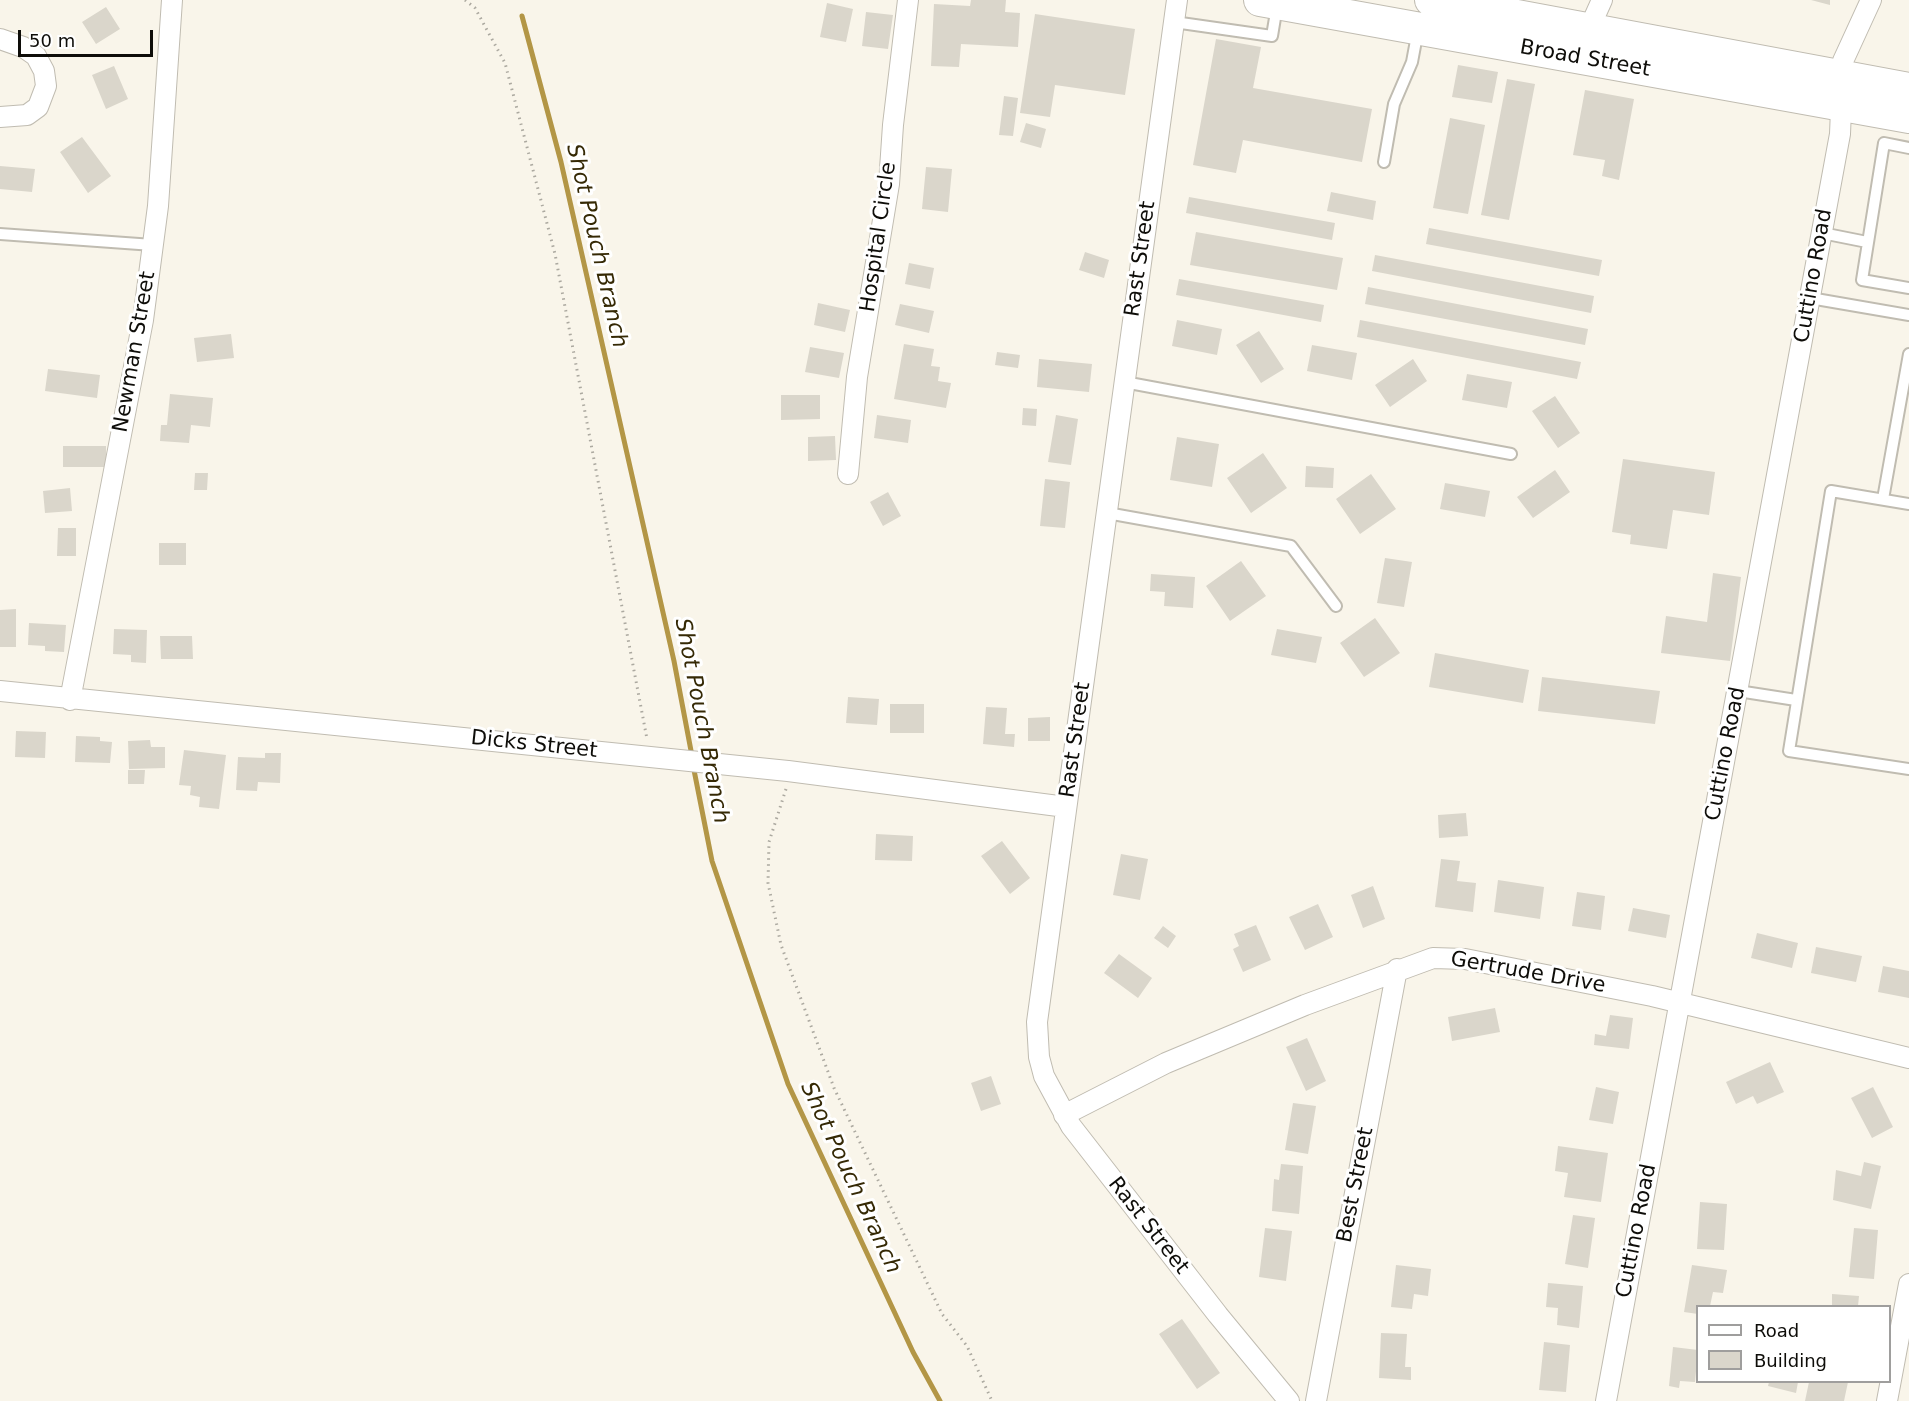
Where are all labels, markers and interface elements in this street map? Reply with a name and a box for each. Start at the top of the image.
scale bar [21,18,156,56]
text: 50 m [29,30,75,51]
street label: Broad Street [1518,35,1652,83]
water label: Shot Pouch Branch [560,142,632,350]
street label: Hospital Circle [856,160,902,314]
street label: Rast Street [1120,199,1162,319]
street label: Cuttino Road [1790,207,1838,345]
street label: Newman Street [108,270,162,434]
water label: Shot Pouch Branch [668,616,734,826]
street label: Rast Street [1055,680,1097,800]
street label: Cuttino Road [1701,685,1751,823]
street label: Dicks Street [469,726,599,764]
street label: Gertrude Drive [1449,947,1607,999]
water label: Shot Pouch Branch [794,1078,906,1278]
street label: Best Street [1332,1125,1380,1245]
street label: Cuttino Road [1612,1162,1662,1300]
street label: Rast Street [1102,1172,1194,1280]
legend [1696,1305,1891,1383]
text: Road [1754,1320,1799,1341]
text: Building [1754,1350,1827,1371]

